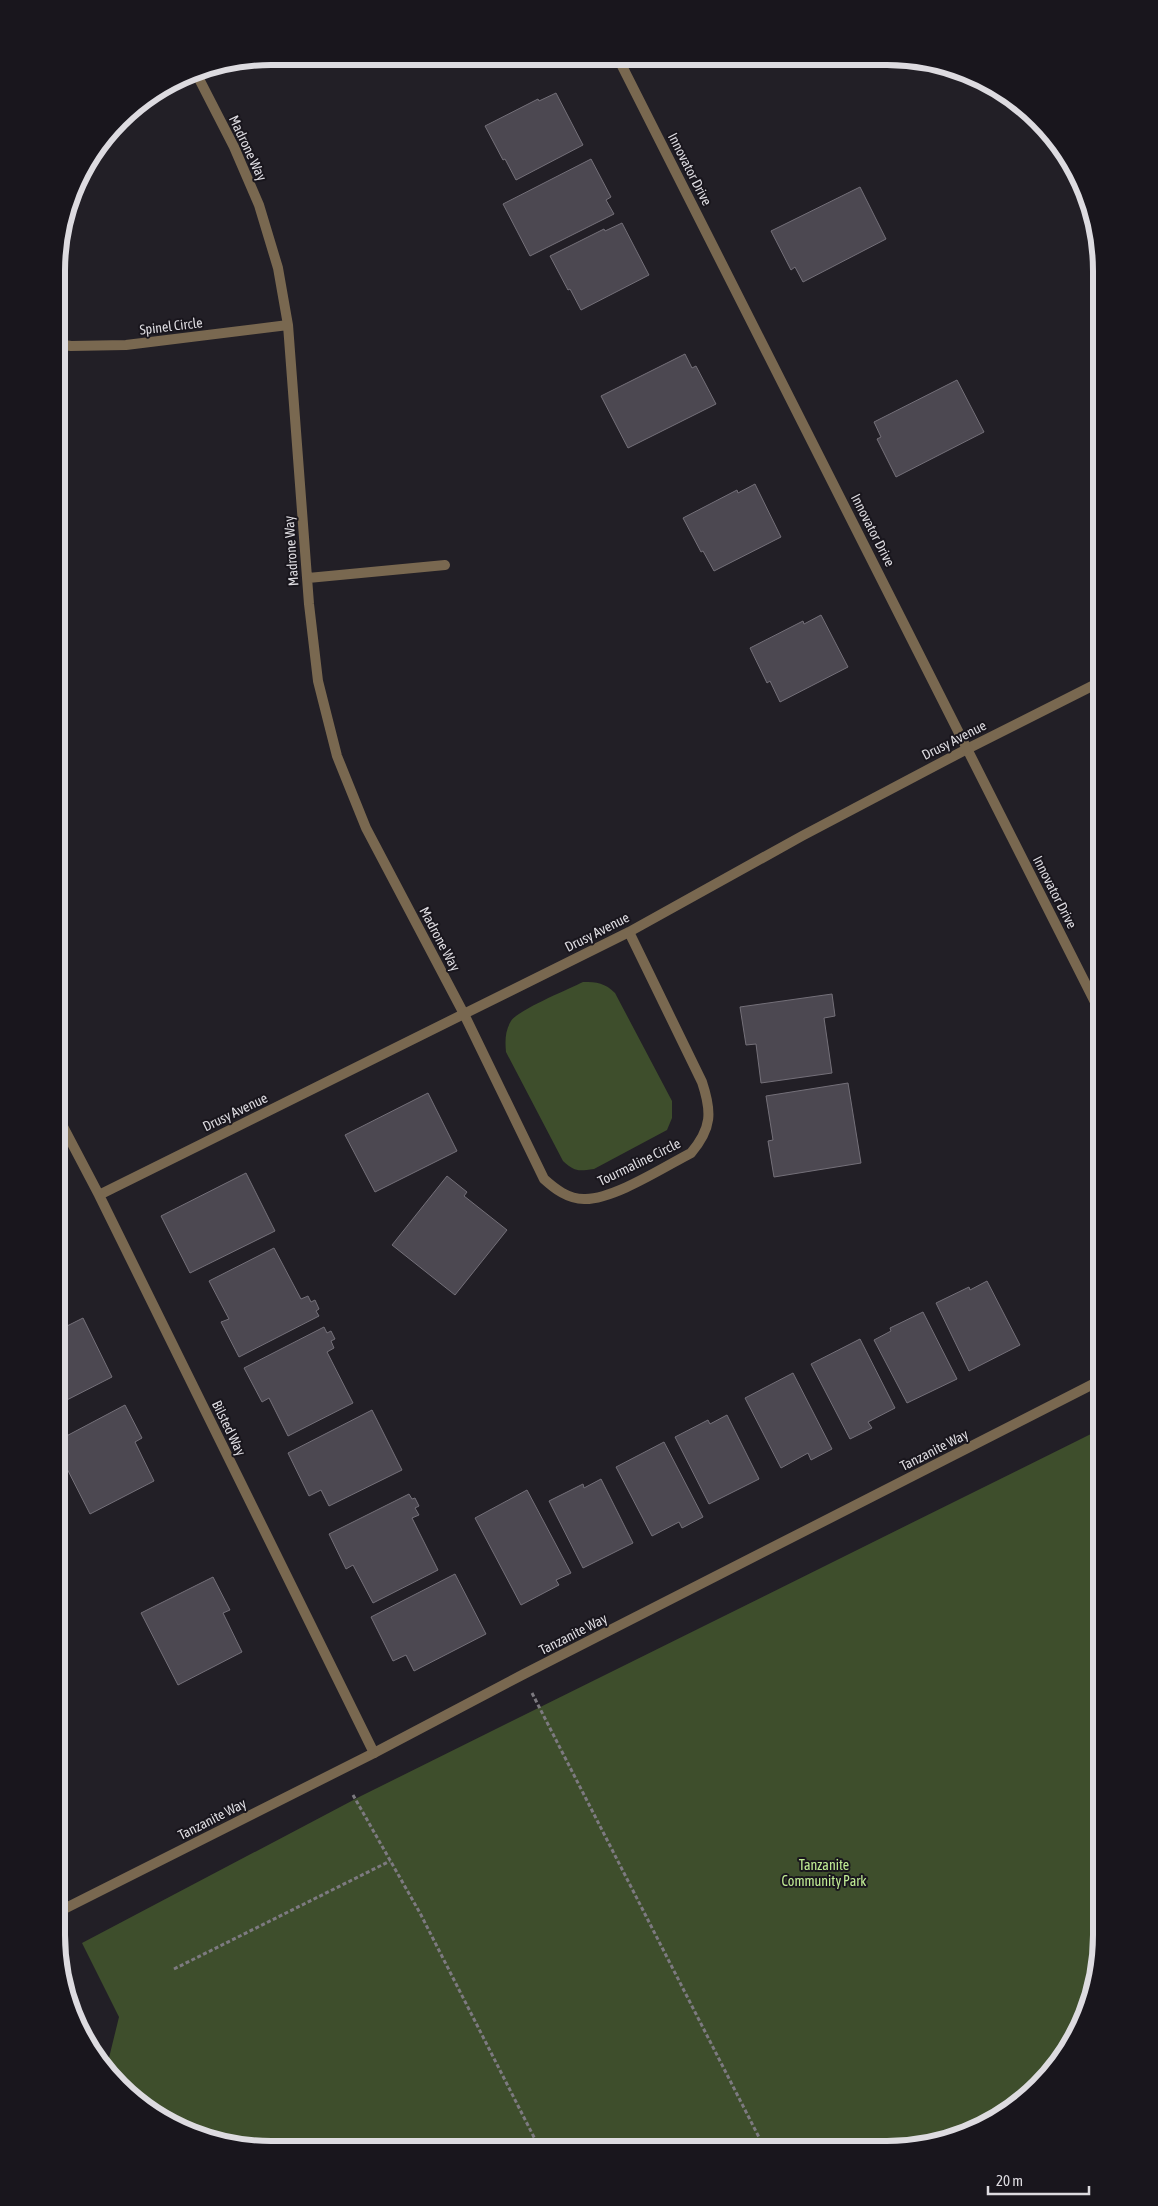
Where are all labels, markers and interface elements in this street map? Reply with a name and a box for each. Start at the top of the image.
street label: Madrone Way [226,113,270,183]
street label: Innovator Drive [665,130,715,208]
street label: Spinel Circle [139,314,203,338]
street label: Innovator Drive [848,491,898,569]
street label: Madrone Way [281,515,301,587]
street label: Drusy Avenue [919,717,989,763]
street label: Innovator Drive [1030,853,1080,931]
street label: Madrone Way [416,904,464,974]
street label: Drusy Avenue [562,909,632,955]
street label: Drusy Avenue [200,1089,270,1135]
street label: Tourmaline Circle [595,1135,683,1189]
street label: Bilsted Way [209,1398,249,1458]
street label: Tanzanite Way [897,1426,971,1474]
street label: Tanzanite Way [536,1610,610,1658]
street label: Tanzanite Way [175,1795,249,1843]
park label: Tanzanite Community Park [782,1857,866,1889]
scale bar [988,2164,1089,2196]
text: 20 m [996,2172,1023,2189]

